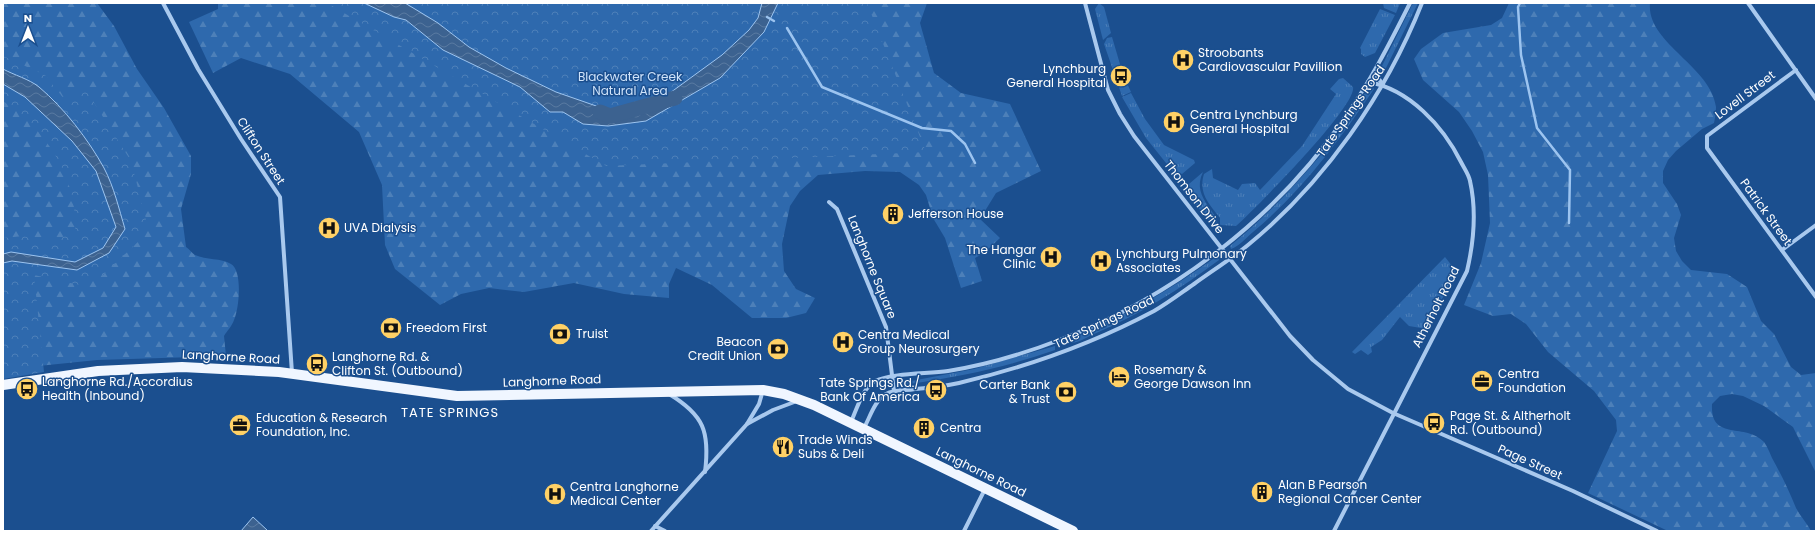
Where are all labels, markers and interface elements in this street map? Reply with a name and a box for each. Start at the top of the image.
north arrow [8,8,48,48]
text: N [24,10,32,26]
place label: Stroobants Cardiovascular Pavillion [1198,44,1342,75]
hospital icon: Stroobants Cardiovascular Pavillion [1170,47,1196,73]
place label: Lynchburg General Hospital [1007,60,1106,91]
street label: Tate Springs Road [1312,61,1389,160]
bus stop icon: Lynchburg General Hospital [1108,63,1134,89]
street label: Lovell Street [1711,66,1778,123]
park label: Blackwater Creek Natural Area [578,68,683,99]
place label: Centra Lynchburg General Hospital [1190,106,1298,137]
hospital icon: Centra Lynchburg General Hospital [1161,109,1187,135]
street label: Clifton Street [233,114,290,188]
street label: Thomson Drive [1160,156,1229,237]
street label: Patrick Street [1736,175,1796,249]
building icon: Jefferson House [880,201,906,227]
place label: Jefferson House [908,205,1004,222]
street label: Langhorne Square [844,213,901,321]
hospital icon: UVA Dialysis [316,215,342,241]
place label: UVA Dialysis [344,219,416,236]
place label: The Hangar Clinic [966,241,1037,272]
hospital icon: The Hangar Clinic [1038,244,1064,270]
place label: Lynchburg Pulmonary Associates [1116,245,1247,276]
hospital icon: Lynchburg Pulmonary Associates [1088,248,1114,274]
street label: Atherholt Road [1408,263,1463,350]
street label: Tate Springs Road [1051,291,1157,352]
bank icon: Freedom First [378,315,404,341]
place label: Freedom First [406,319,487,336]
bank icon: Truist [547,321,573,347]
place label: Truist [576,325,608,342]
place label: Centra Medical Group Neurosurgery [858,326,980,357]
hospital icon: Centra Medical Group Neurosurgery [830,329,856,355]
place label: Beacon Credit Union [688,333,762,364]
bank icon: Beacon Credit Union [765,336,791,362]
street label: Langhorne Road [181,345,281,368]
place label: Langhorne Rd. & Clifton St. (Outbound) [332,348,463,379]
bus stop icon: Langhorne Rd. & Clifton St. (Outbound) [304,351,330,377]
place label: Rosemary & George Dawson Inn [1134,361,1251,392]
hotel icon: Rosemary & George Dawson Inn [1106,364,1132,390]
place label: Centra Foundation [1498,365,1566,396]
office icon: Centra Foundation [1469,368,1495,394]
street label: Langhorne Road [502,370,601,391]
place label: Langhorne Rd./Accordius Health (Inbound) [42,373,193,404]
place label: Tate Springs Rd./ Bank Of America [819,374,920,405]
bus stop icon: Langhorne Rd./Accordius Health (Inbound) [14,376,40,402]
place label: Carter Bank & Trust [979,376,1051,407]
bus stop icon: Tate Springs Rd./ Bank Of America [923,377,949,403]
bank icon: Carter Bank & Trust [1053,379,1079,405]
district label: TATE SPRINGS [401,403,499,422]
place label: Page St. & Altherholt Rd. (Outbound) [1450,407,1571,438]
place label: Education & Research Foundation, Inc. [256,409,387,440]
bus stop icon: Page St. & Altherholt Rd. (Outbound) [1421,410,1447,436]
office icon: Education & Research Foundation, Inc. [227,412,253,438]
building icon: Centra [911,415,937,441]
place label: Centra [940,419,981,436]
place label: Trade Winds Subs & Deli [798,431,873,462]
restaurant icon: Trade Winds Subs & Deli [770,434,796,460]
street label: Page Street [1495,440,1565,483]
street label: Langhorne Road [933,442,1029,501]
place label: Alan B Pearson Regional Cancer Center [1278,476,1422,507]
place label: Centra Langhorne Medical Center [570,478,679,509]
building icon: Alan B Pearson Regional Cancer Center [1249,479,1275,505]
hospital icon: Centra Langhorne Medical Center [542,481,568,507]

